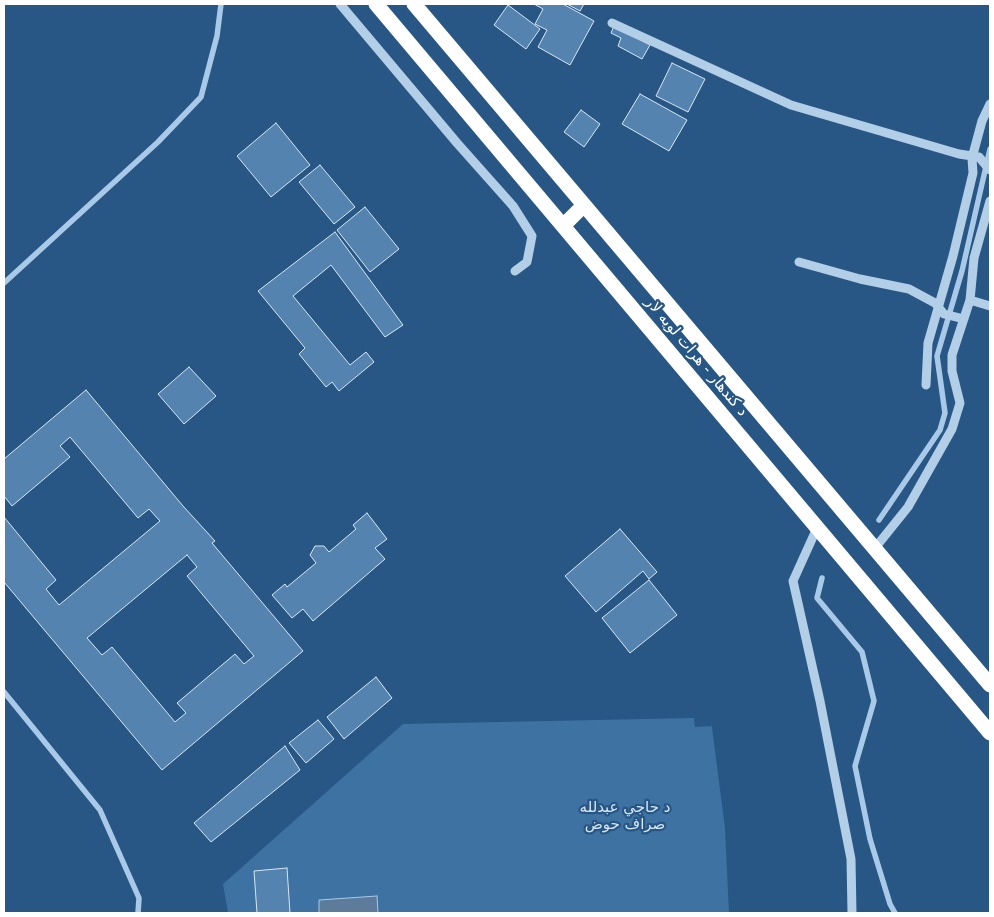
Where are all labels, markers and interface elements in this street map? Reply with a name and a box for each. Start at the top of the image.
street label: د کندهار - هرات لويه لار [641,294,751,420]
park label: د حاجي عبدلله صراف حوض [580,799,670,834]

